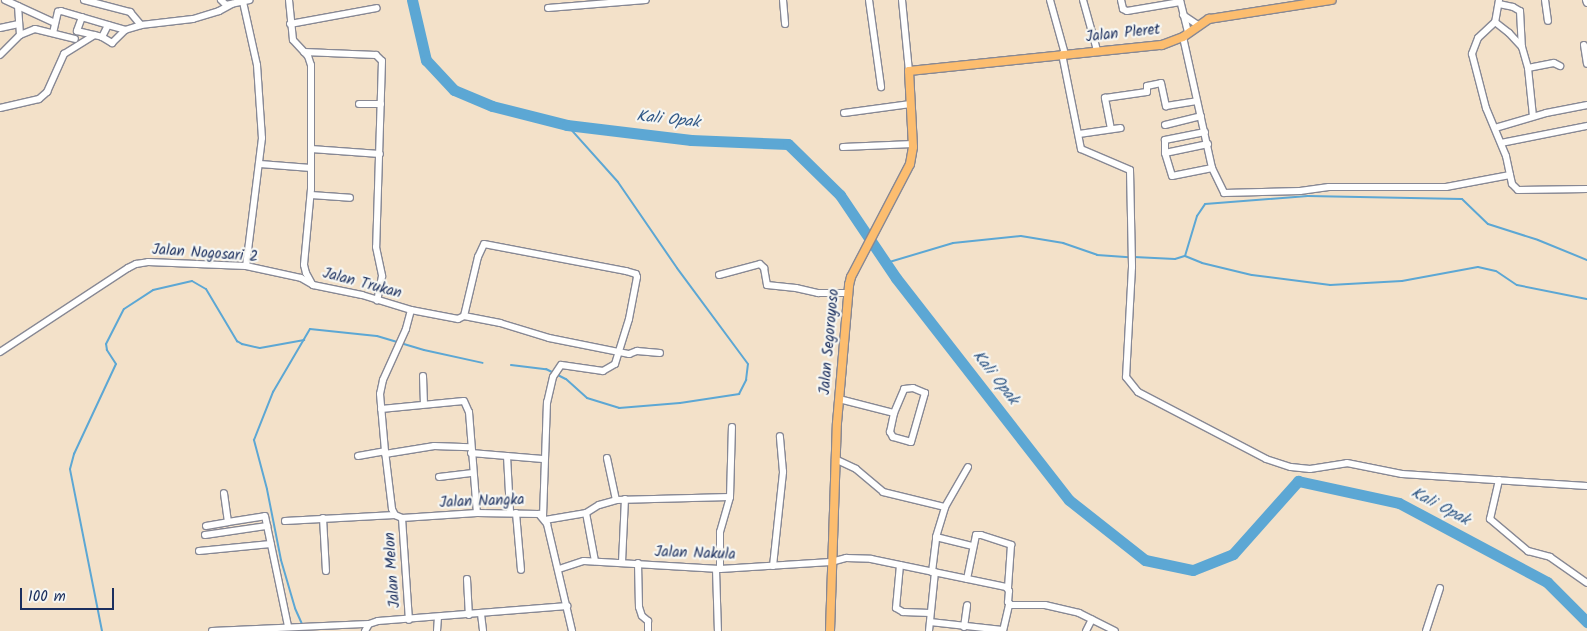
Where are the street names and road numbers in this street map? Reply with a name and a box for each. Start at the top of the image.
street label: Jalan Pleret [1085,21,1161,47]
street label: Jalan Nogosari 2 [151,241,259,267]
street label: Jalan Trukan [321,265,403,303]
street label: Jalan Segoroyoso [816,288,844,396]
street label: Jalan Nangka [439,492,525,512]
street label: Jalan Melon [381,532,405,608]
street label: Jalan Nakula [654,544,736,564]

